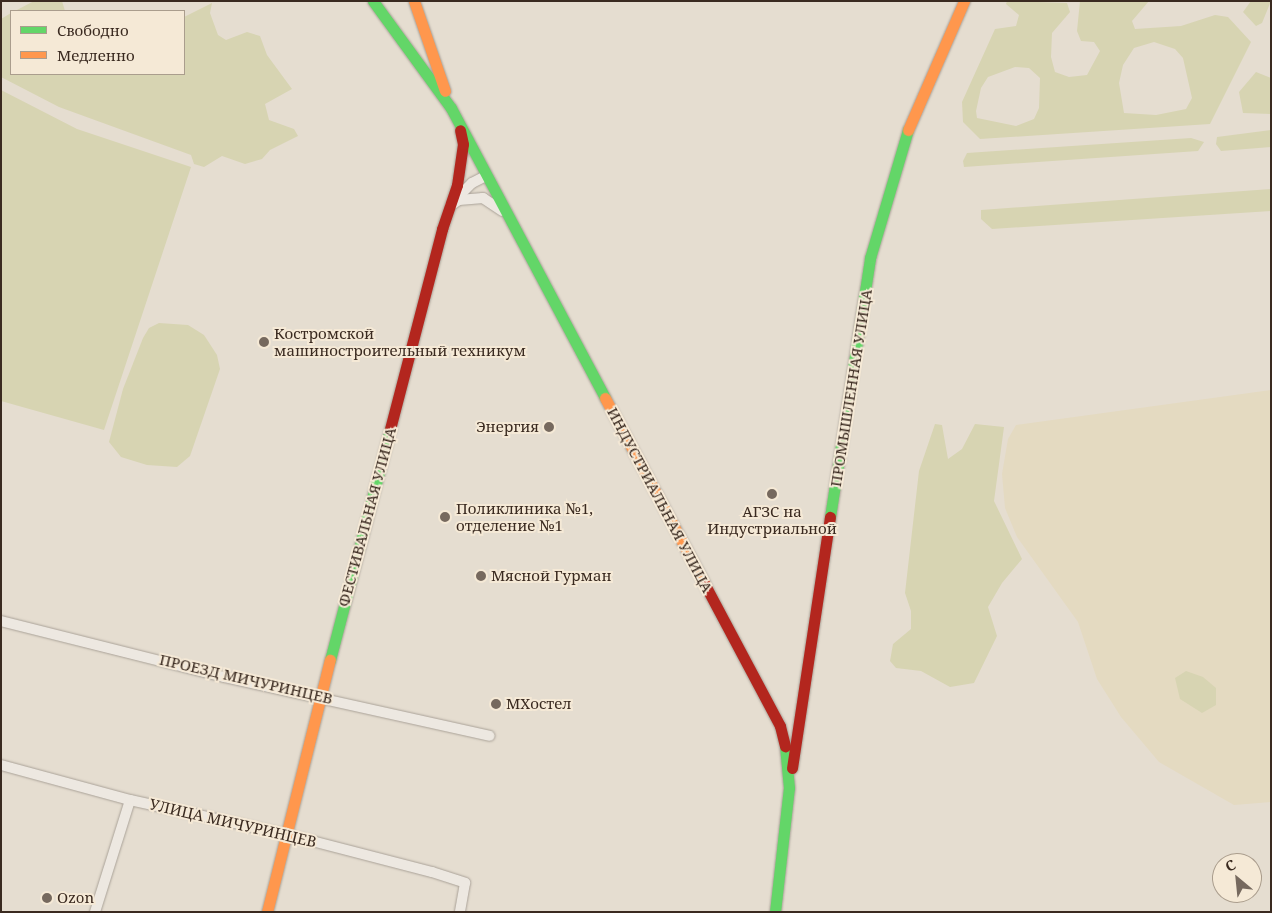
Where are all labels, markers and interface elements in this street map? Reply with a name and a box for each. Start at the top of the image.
legend [10,10,185,75]
text: Свободно [57,20,129,40]
text: Медленно [57,45,135,65]
street label: ПРОМЫШЛЕННАЯ УЛИЦА [826,288,876,488]
place label: Костромской машиностроительный техникум [274,324,526,359]
marker: Костромской машиностроительный техникум [258,336,270,348]
street label: ИНДУСТРИАЛЬНАЯ УЛИЦА [603,404,717,596]
place label: Энергия [476,418,539,436]
marker: Энергия [543,421,555,433]
street label: ФЕСТИВАЛЬНАЯ УЛИЦА [334,425,400,609]
marker: АГЗС на Индустриальной [766,488,778,500]
place label: Поликлиника №1, отделение №1 [456,499,593,534]
place label: АГЗС на Индустриальной [707,502,837,537]
marker: Поликлиника №1, отделение №1 [438,510,452,524]
place label: Мясной Гурман [491,567,612,585]
marker: Мясной Гурман [475,570,487,582]
street label: ПРОЕЗД МИЧУРИНЦЕВ [158,650,334,708]
place label: МХостел [506,695,572,713]
marker: МХостел [490,698,502,710]
street label: УЛИЦА МИЧУРИНЦЕВ [148,795,318,851]
north arrow [1212,853,1262,903]
text: С [1222,855,1239,876]
place label: Ozon [57,889,94,907]
marker: Ozon [41,892,53,904]

